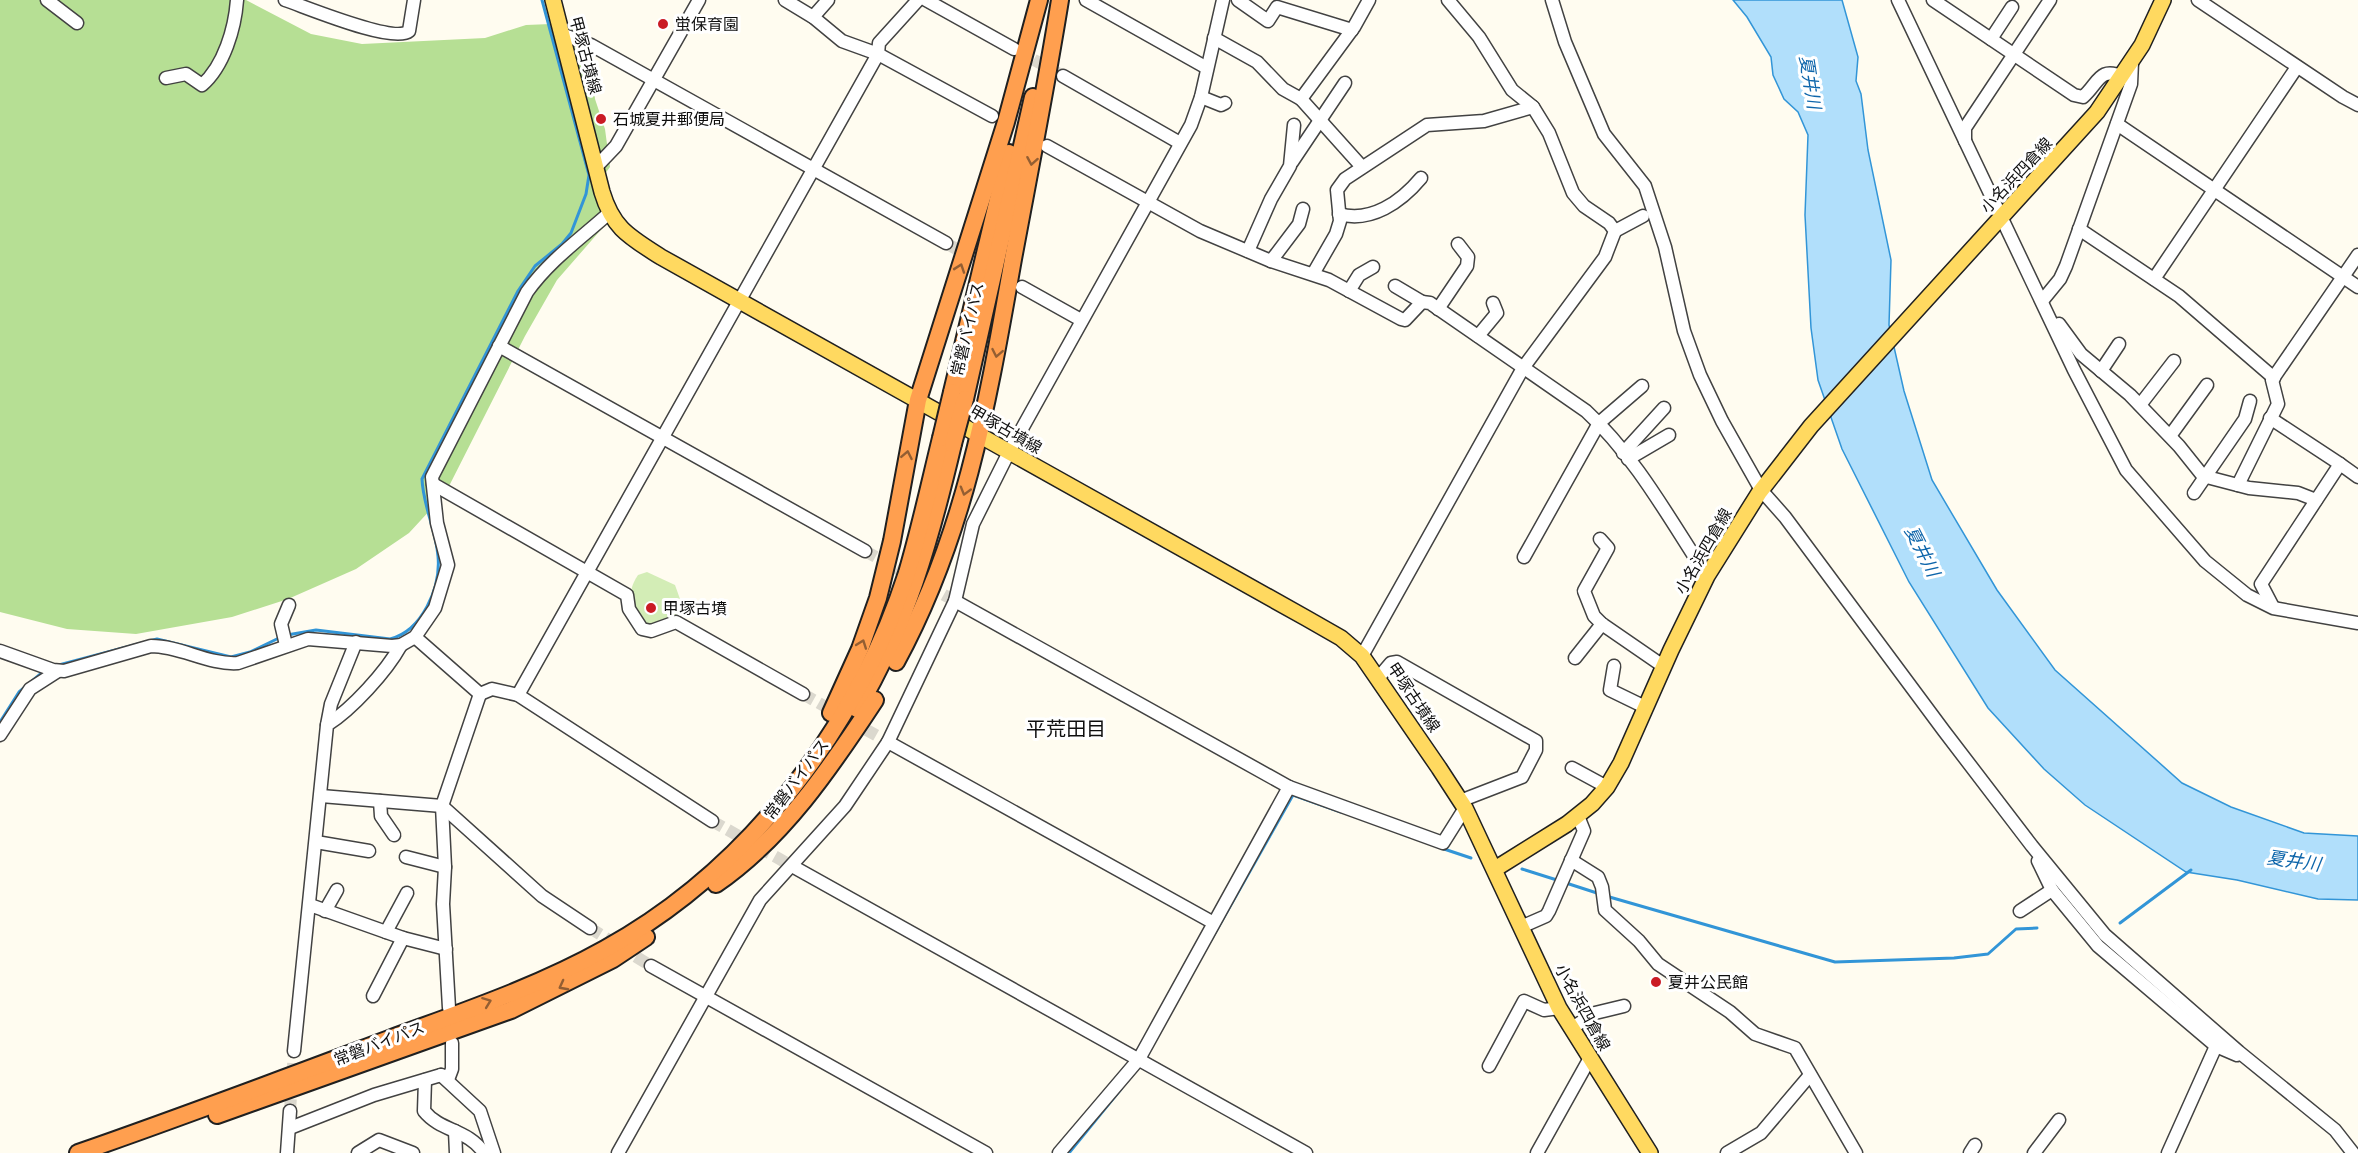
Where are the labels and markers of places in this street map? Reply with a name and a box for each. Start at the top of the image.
place label: 蛍保育園 [675,13,739,35]
marker: 蛍保育園 [656,17,670,31]
place label: 石城夏井郵便局 [613,108,725,130]
marker: 石城夏井郵便局 [594,112,608,126]
place label: 甲塚古墳 [663,597,727,619]
marker: 甲塚古墳 [644,601,658,615]
place label: 夏井公民館 [1668,971,1748,993]
marker: 夏井公民館 [1649,975,1663,989]

